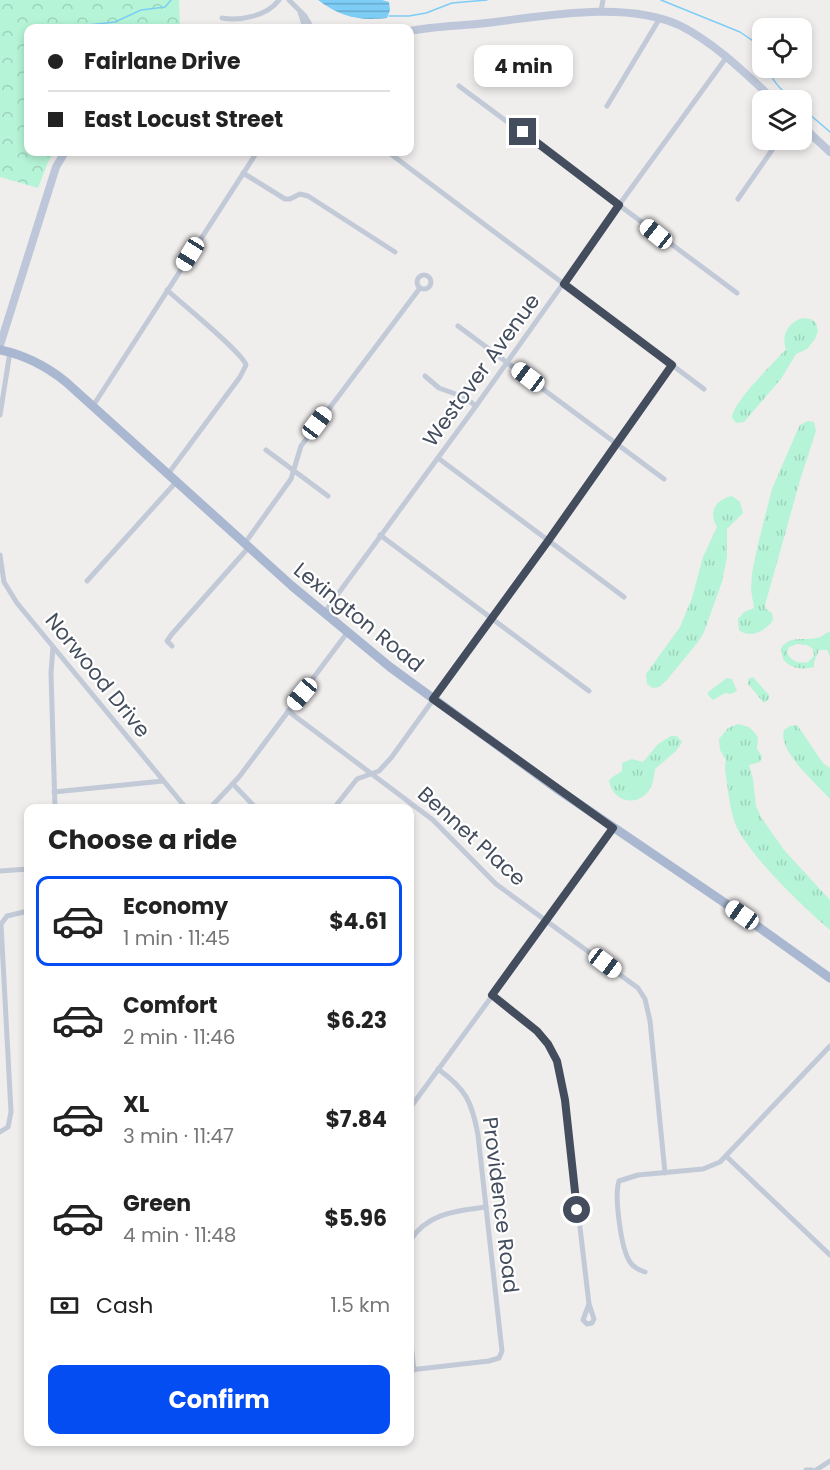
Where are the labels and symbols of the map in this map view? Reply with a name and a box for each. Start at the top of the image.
callout: 4 min [474,45,572,87]
route end [509,118,536,145]
car [636,216,676,252]
car [173,234,207,274]
street label: Westover Avenue [416,288,546,452]
car [508,359,548,395]
car [299,403,335,443]
street label: Lexington Road [288,555,430,679]
street label: Norwood Drive [39,607,157,743]
car [284,674,320,714]
street label: Bennet Place [412,780,532,892]
car [722,897,762,933]
car [585,945,625,981]
street label: Providence Road [476,1115,526,1295]
route start [563,1196,590,1223]

